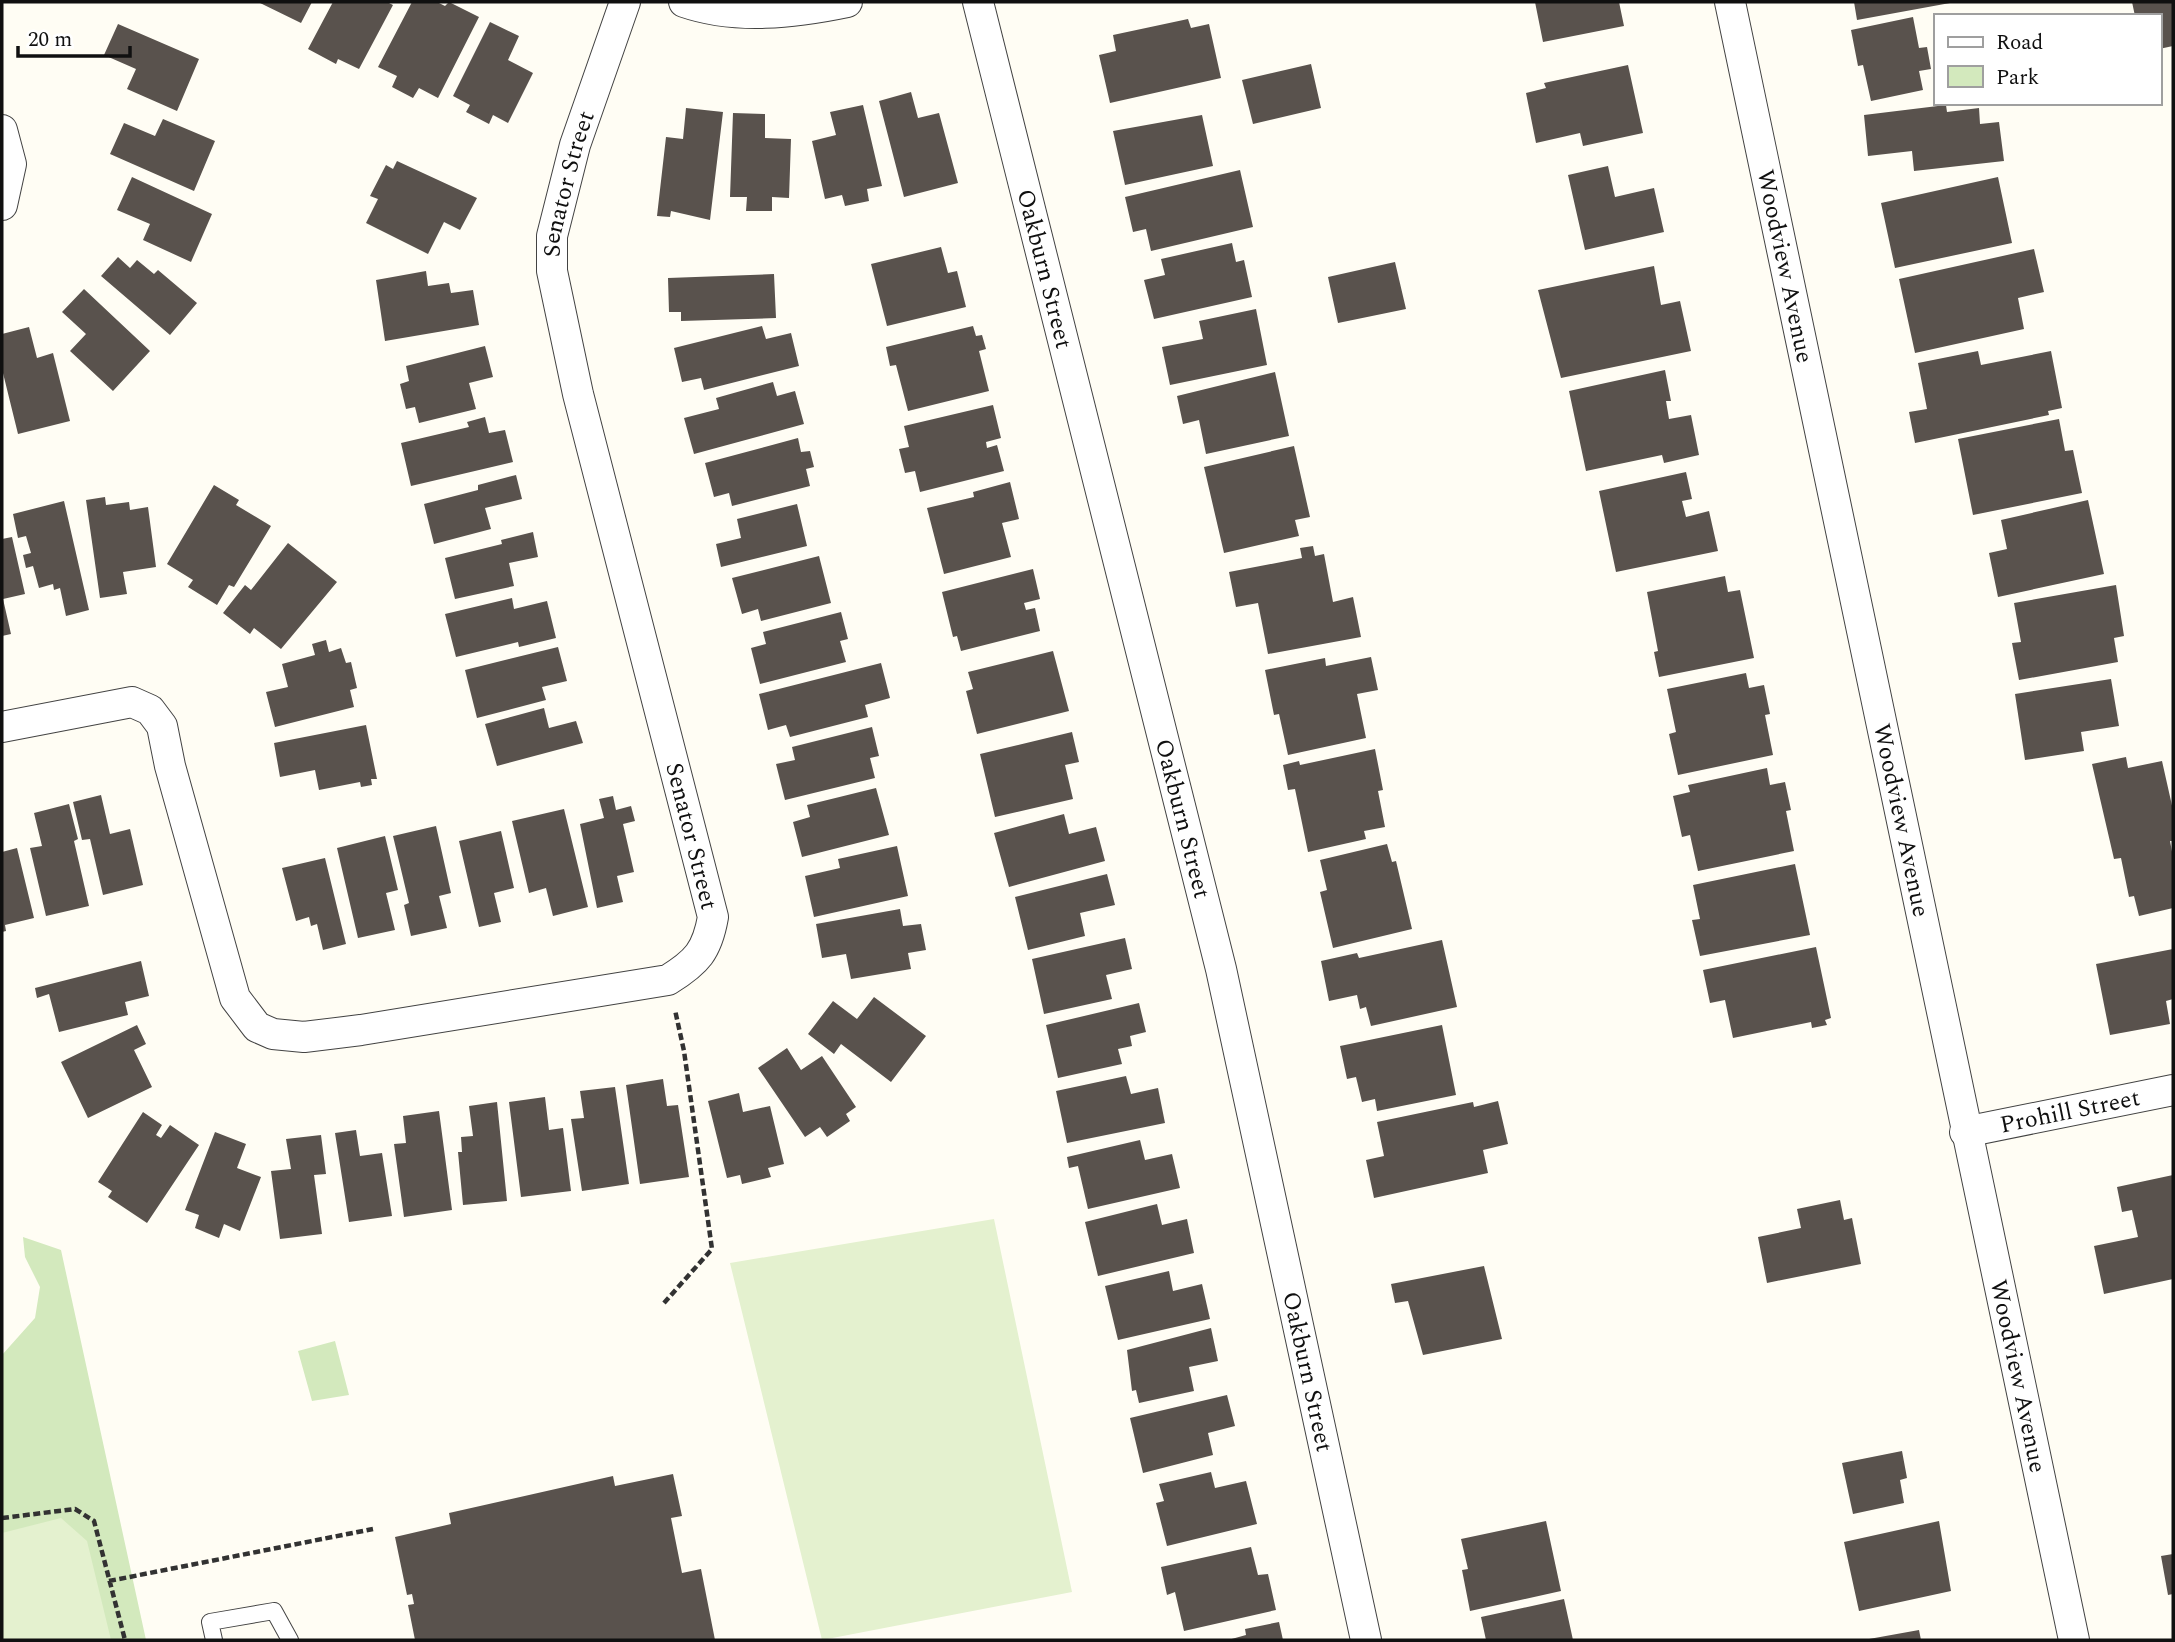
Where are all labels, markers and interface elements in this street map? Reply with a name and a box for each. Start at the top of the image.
scale bar [18,14,130,58]
legend [1934,14,2161,105]
text: 20 m [28,24,72,56]
text: Road [1996,27,2043,59]
text: Park [1996,62,2040,94]
street label: Senator Street [535,106,605,257]
street label: Woodview Avenue [1747,166,1822,366]
street label: Oakburn Street [1007,185,1081,353]
street label: Woodview Avenue [1863,720,1939,920]
street label: Oakburn Street [1145,735,1220,902]
street label: Senator Street [655,759,727,914]
street label: Prohill Street [1997,1080,2143,1144]
street label: Woodview Avenue [1980,1276,2055,1476]
street label: Oakburn Street [1272,1288,1342,1455]

